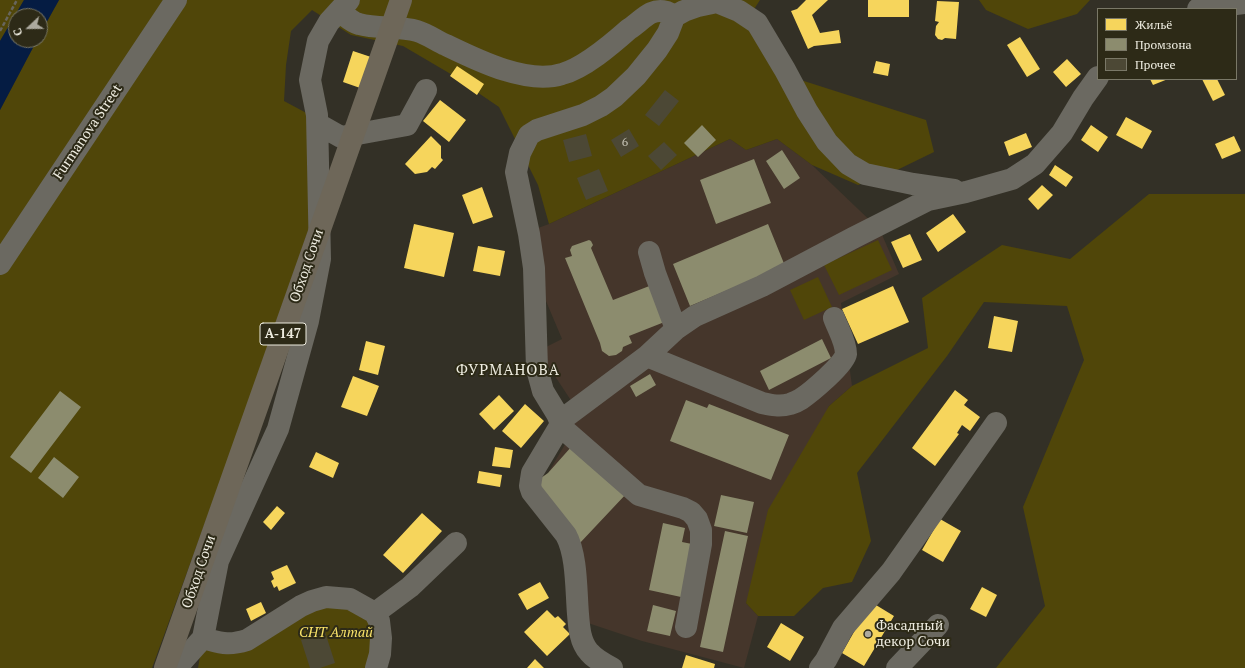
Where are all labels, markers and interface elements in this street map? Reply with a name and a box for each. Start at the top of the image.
north arrow [8,8,48,48]
legend [1097,8,1237,80]
text: Жильё [1135,17,1172,32]
text: С [10,26,26,38]
text: Промзона [1135,37,1192,52]
text: Прочее [1135,57,1176,72]
street label: Furmanova Street [50,81,126,183]
house number: 6 [622,136,628,150]
street label: Обход Сочи [287,227,327,305]
road number: А-147 [260,323,306,345]
district label: ФУРМАНОВА [456,362,560,380]
street label: Обход Сочи [179,533,219,611]
place label: Фасадный декор Сочи [876,618,950,650]
park label: СНТ Алтай [299,625,373,641]
marker: Фасадный декор Сочи [863,629,873,639]

